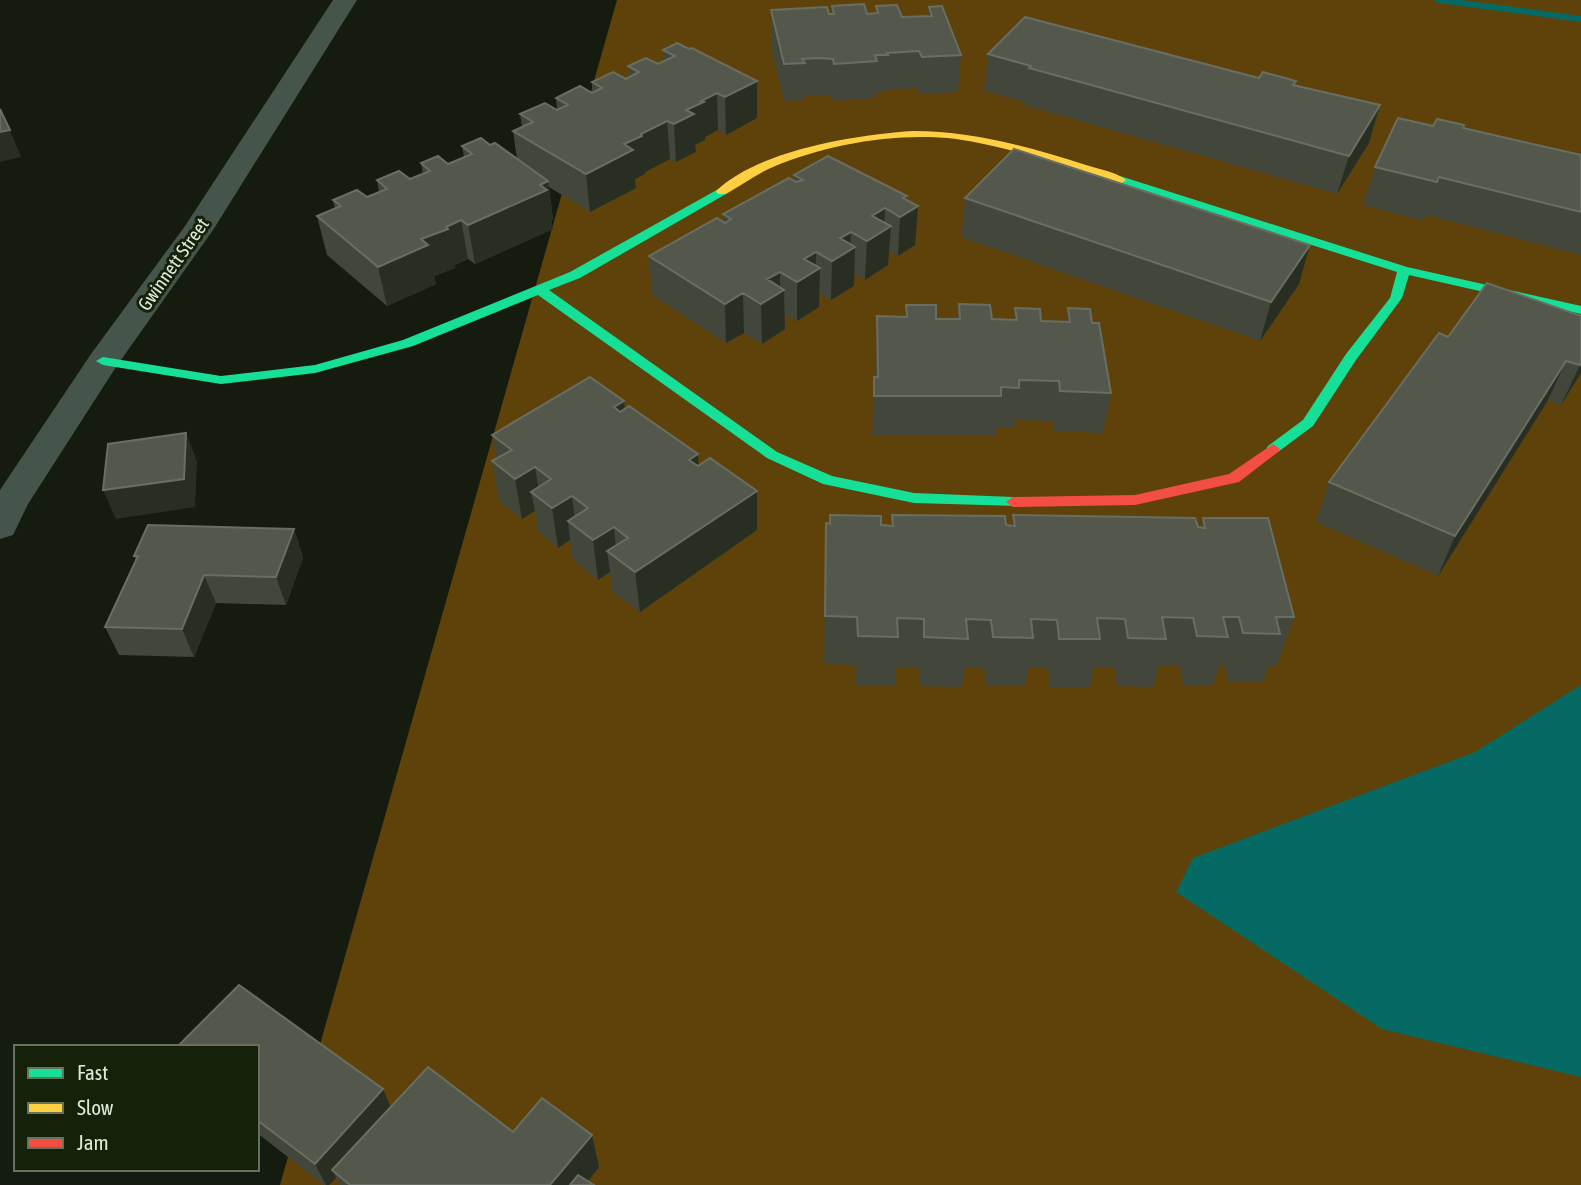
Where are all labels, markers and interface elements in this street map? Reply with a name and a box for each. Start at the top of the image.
street label: Gwinnett Street [133,213,213,315]
legend [14,1045,259,1171]
text: Fast [77,1060,108,1084]
text: Slow [77,1095,114,1119]
text: Jam [77,1130,109,1154]

